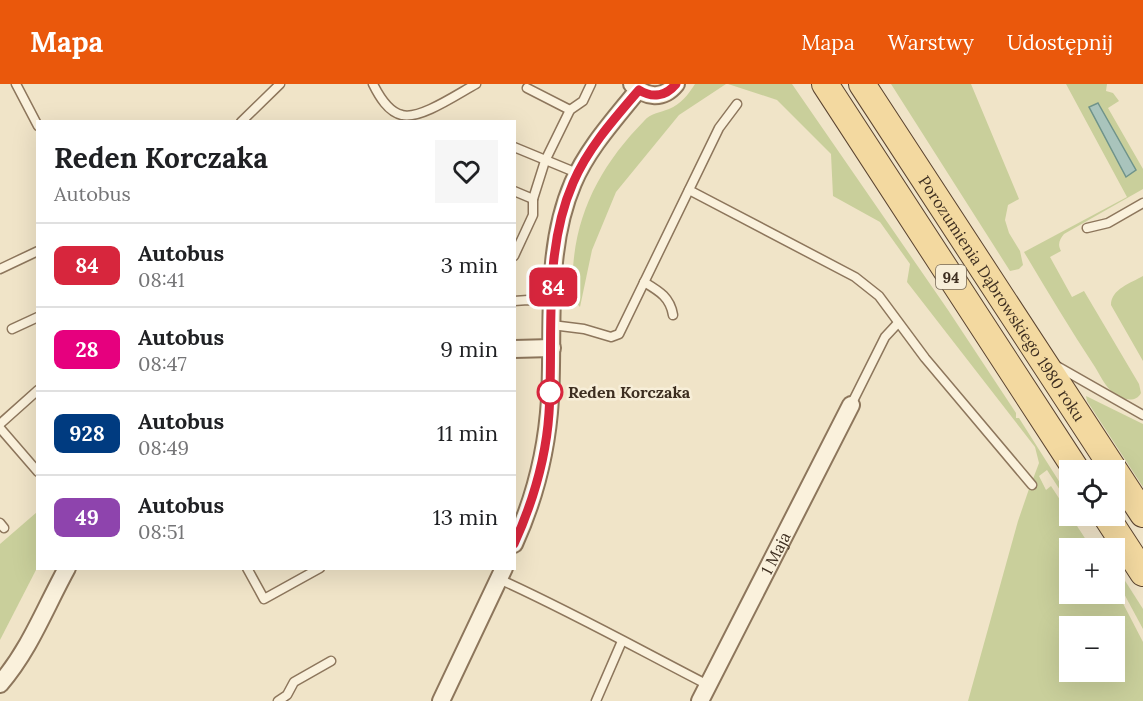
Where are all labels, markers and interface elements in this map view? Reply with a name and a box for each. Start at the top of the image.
text: Mapa [30,24,103,60]
text: Mapa [801,29,855,56]
text: Warstwy [888,29,974,56]
text: Udostępnij [1007,29,1113,56]
text: Reden Korczaka [54,140,268,176]
button: heart [435,140,498,203]
street label: Porozumienia Dąbrowskiego 1980 roku [914,172,1090,425]
text: Autobus [54,181,131,206]
text: Autobus [138,239,224,267]
text: 3 min [441,251,498,279]
text: 84 [75,252,99,279]
road number: 94 [936,265,966,289]
text: 08:41 [138,267,185,292]
line badge: 84 [526,268,580,306]
text: 84 [541,274,565,301]
text: Autobus [138,323,224,351]
text: 9 min [440,335,498,363]
text: 28 [75,336,99,363]
text: 08:47 [138,351,187,376]
marker: Reden Korczaka [537,379,563,405]
place label: Reden Korczaka [568,382,691,402]
text: Autobus [138,407,224,435]
text: 11 min [437,419,498,447]
text: 928 [69,420,105,447]
text: 08:49 [138,435,189,460]
map controls [1059,460,1125,682]
button: locate [1059,460,1125,526]
text: Autobus [138,491,224,519]
text: 13 min [433,503,498,531]
text: 49 [75,504,99,531]
text: 08:51 [138,519,185,544]
street label: 1 Maja [756,528,795,578]
button: + [1059,538,1125,604]
button: − [1059,616,1125,682]

